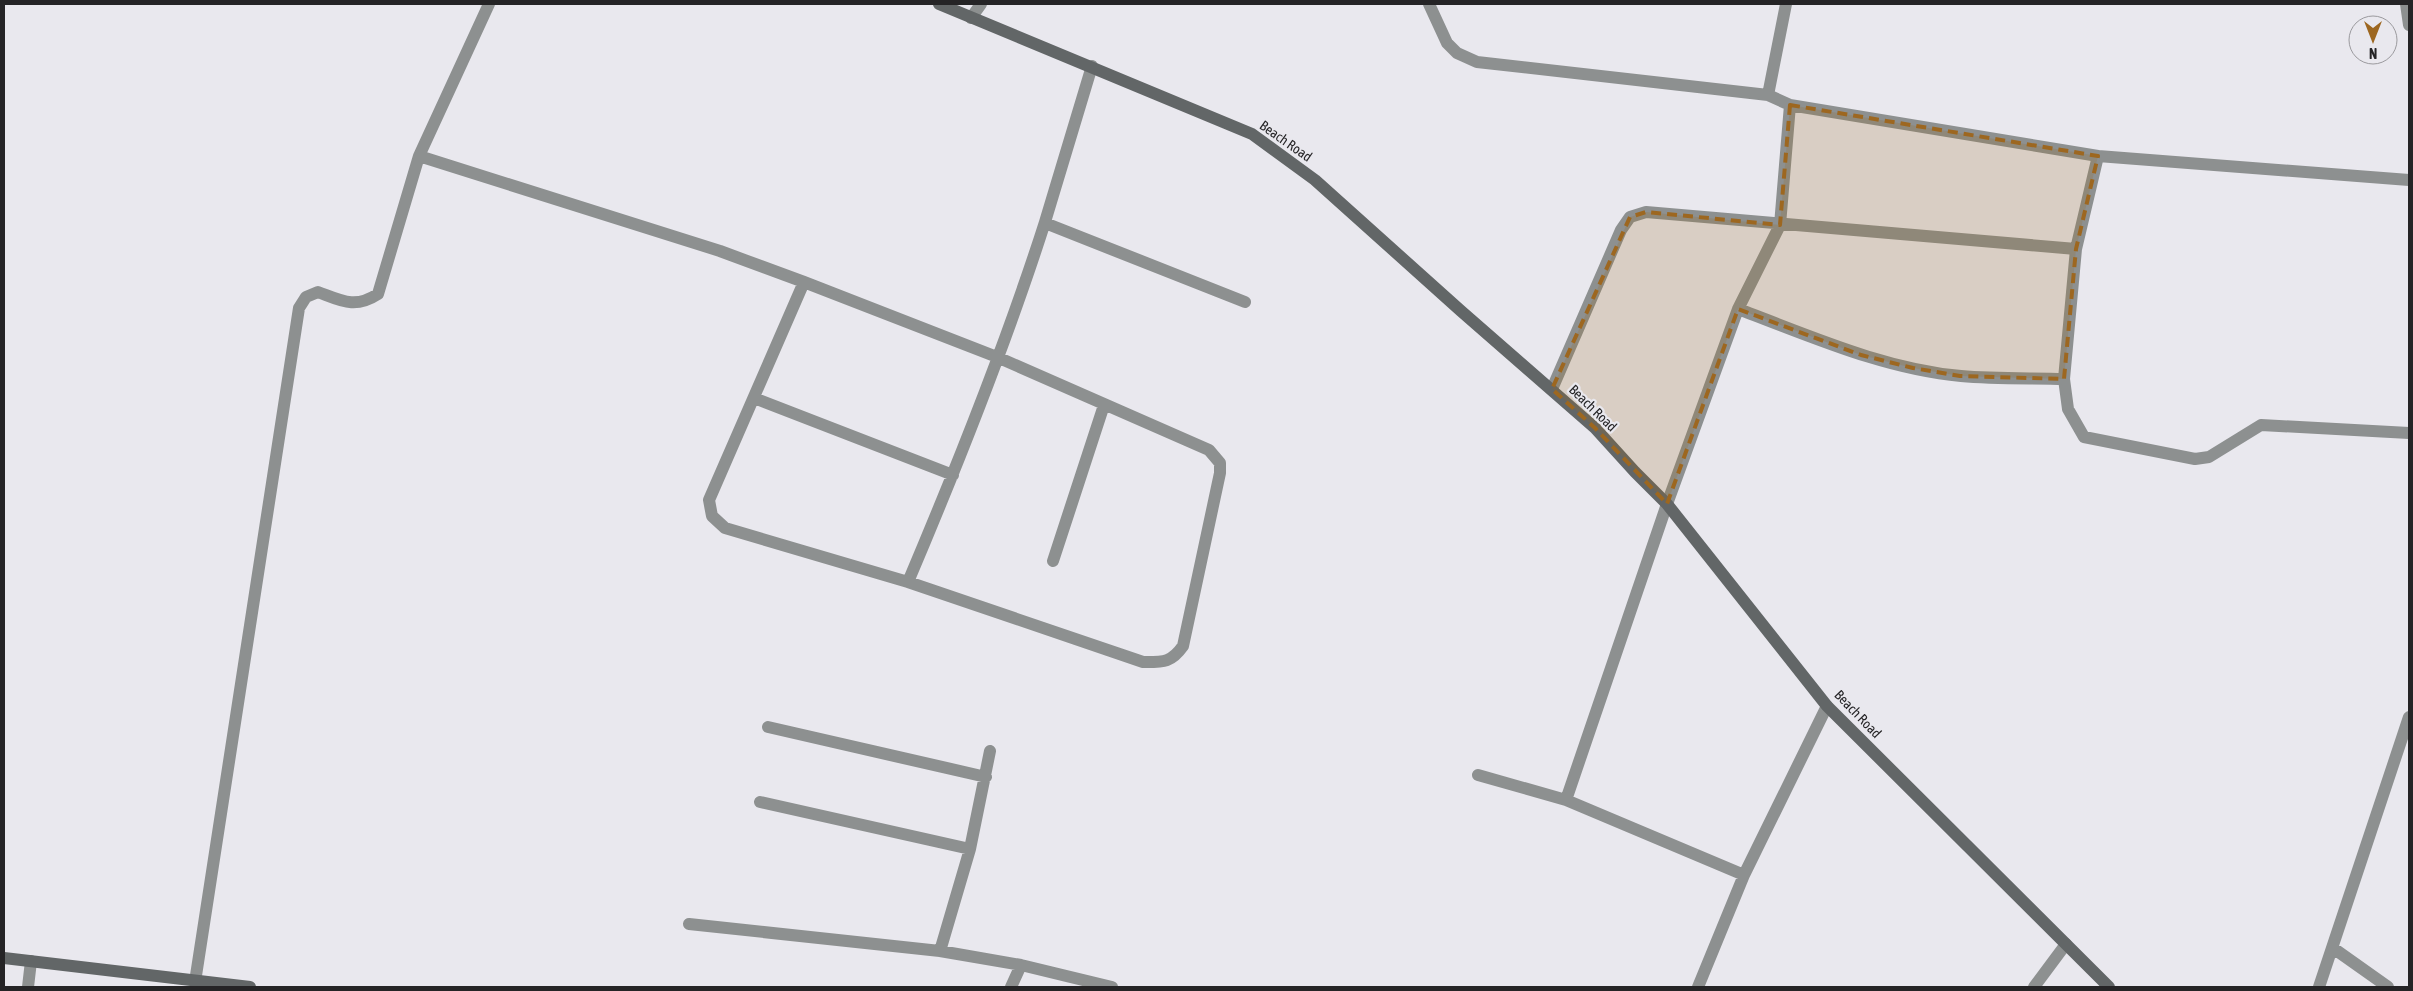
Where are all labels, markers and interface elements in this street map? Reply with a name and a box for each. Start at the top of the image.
north arrow [2348,15,2398,65]
text: N [2369,45,2377,61]
street label: Beach Road [1257,117,1315,165]
street label: Beach Road [1566,381,1620,435]
street label: Beach Road [1831,687,1885,741]

